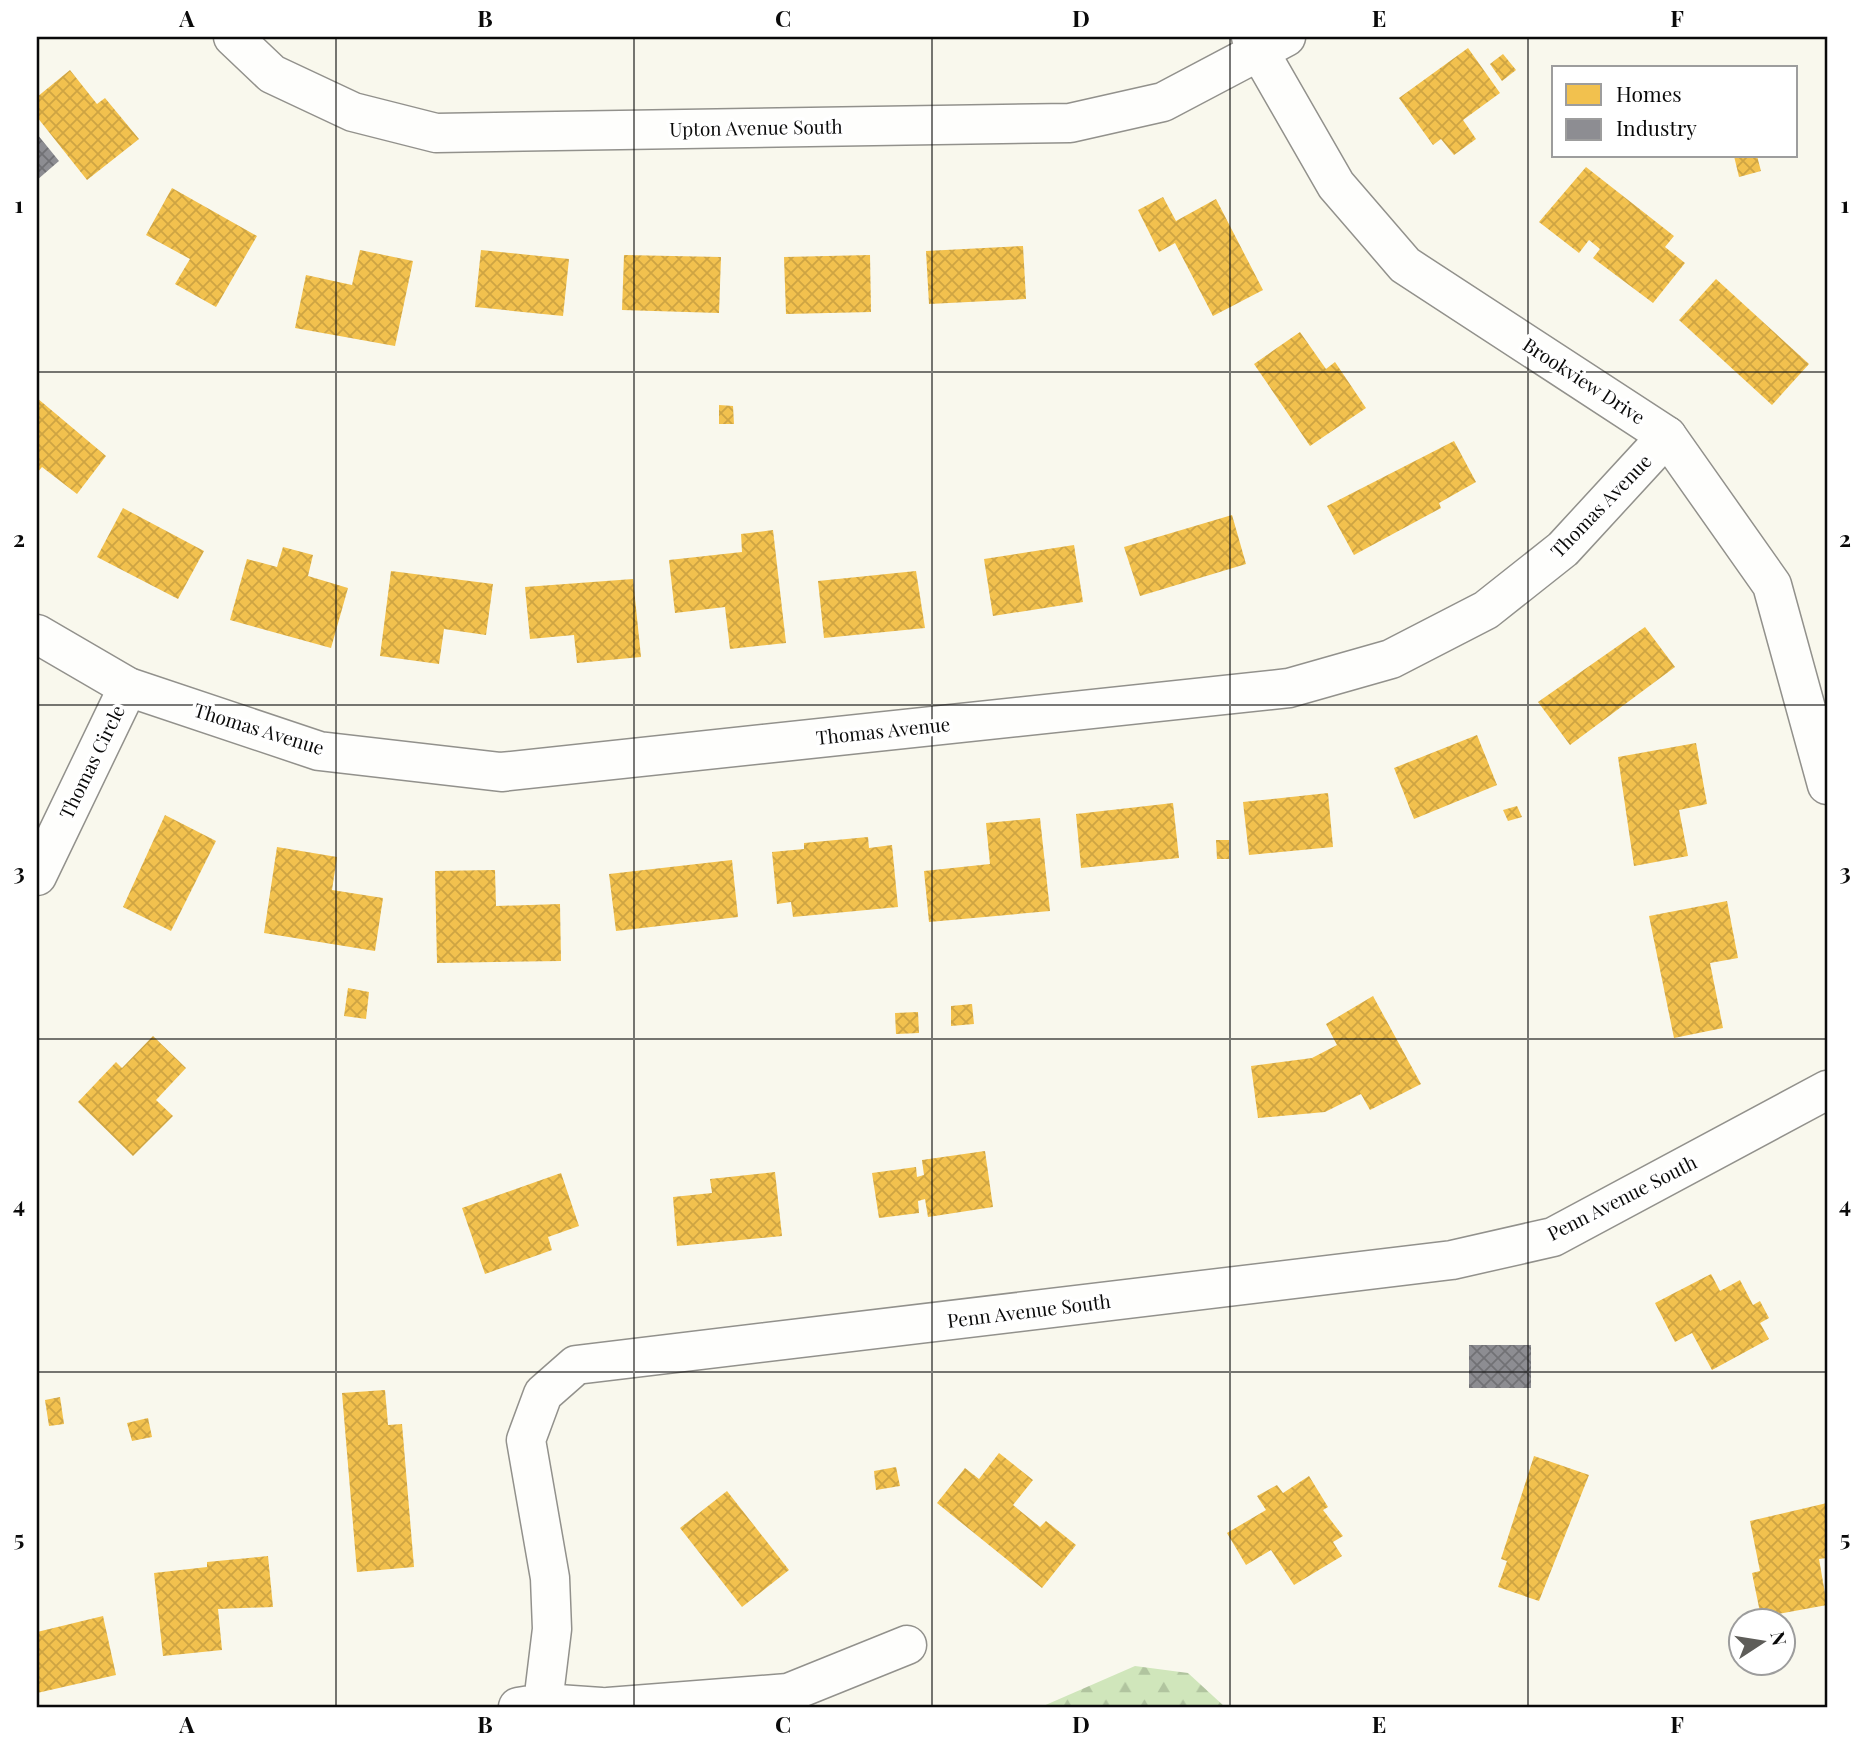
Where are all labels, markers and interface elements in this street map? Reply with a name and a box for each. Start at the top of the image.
text: A [178,2,195,33]
text: B [477,2,493,33]
text: C [775,2,791,33]
text: D [1072,2,1090,33]
text: E [1372,2,1386,33]
text: F [1670,2,1684,33]
legend [1552,66,1798,158]
text: Homes [1616,79,1682,107]
street label: Upton Avenue South [669,112,843,142]
text: Industry [1616,113,1697,141]
text: 1 [15,188,24,219]
text: 1 [1841,188,1850,219]
street label: Brookview Drive [1518,331,1651,429]
street label: Thomas Avenue [1544,448,1656,563]
text: 2 [13,522,25,553]
text: 2 [1839,522,1851,553]
street label: Thomas Avenue [191,696,328,760]
street label: Thomas Circle [52,700,130,823]
street label: Thomas Avenue [814,710,951,750]
text: 3 [13,855,25,886]
text: 3 [1839,855,1851,886]
street label: Penn Avenue South [1542,1148,1701,1246]
text: 4 [13,1188,25,1219]
text: 4 [1839,1188,1851,1219]
street label: Penn Avenue South [946,1287,1112,1333]
text: 5 [14,1522,24,1553]
text: 5 [1840,1522,1850,1553]
north arrow [1728,1608,1798,1678]
text: N [1765,1629,1794,1648]
text: A [178,1708,195,1739]
text: B [477,1708,493,1739]
text: C [775,1708,791,1739]
text: D [1072,1708,1090,1739]
text: E [1372,1708,1386,1739]
text: F [1670,1708,1684,1739]

